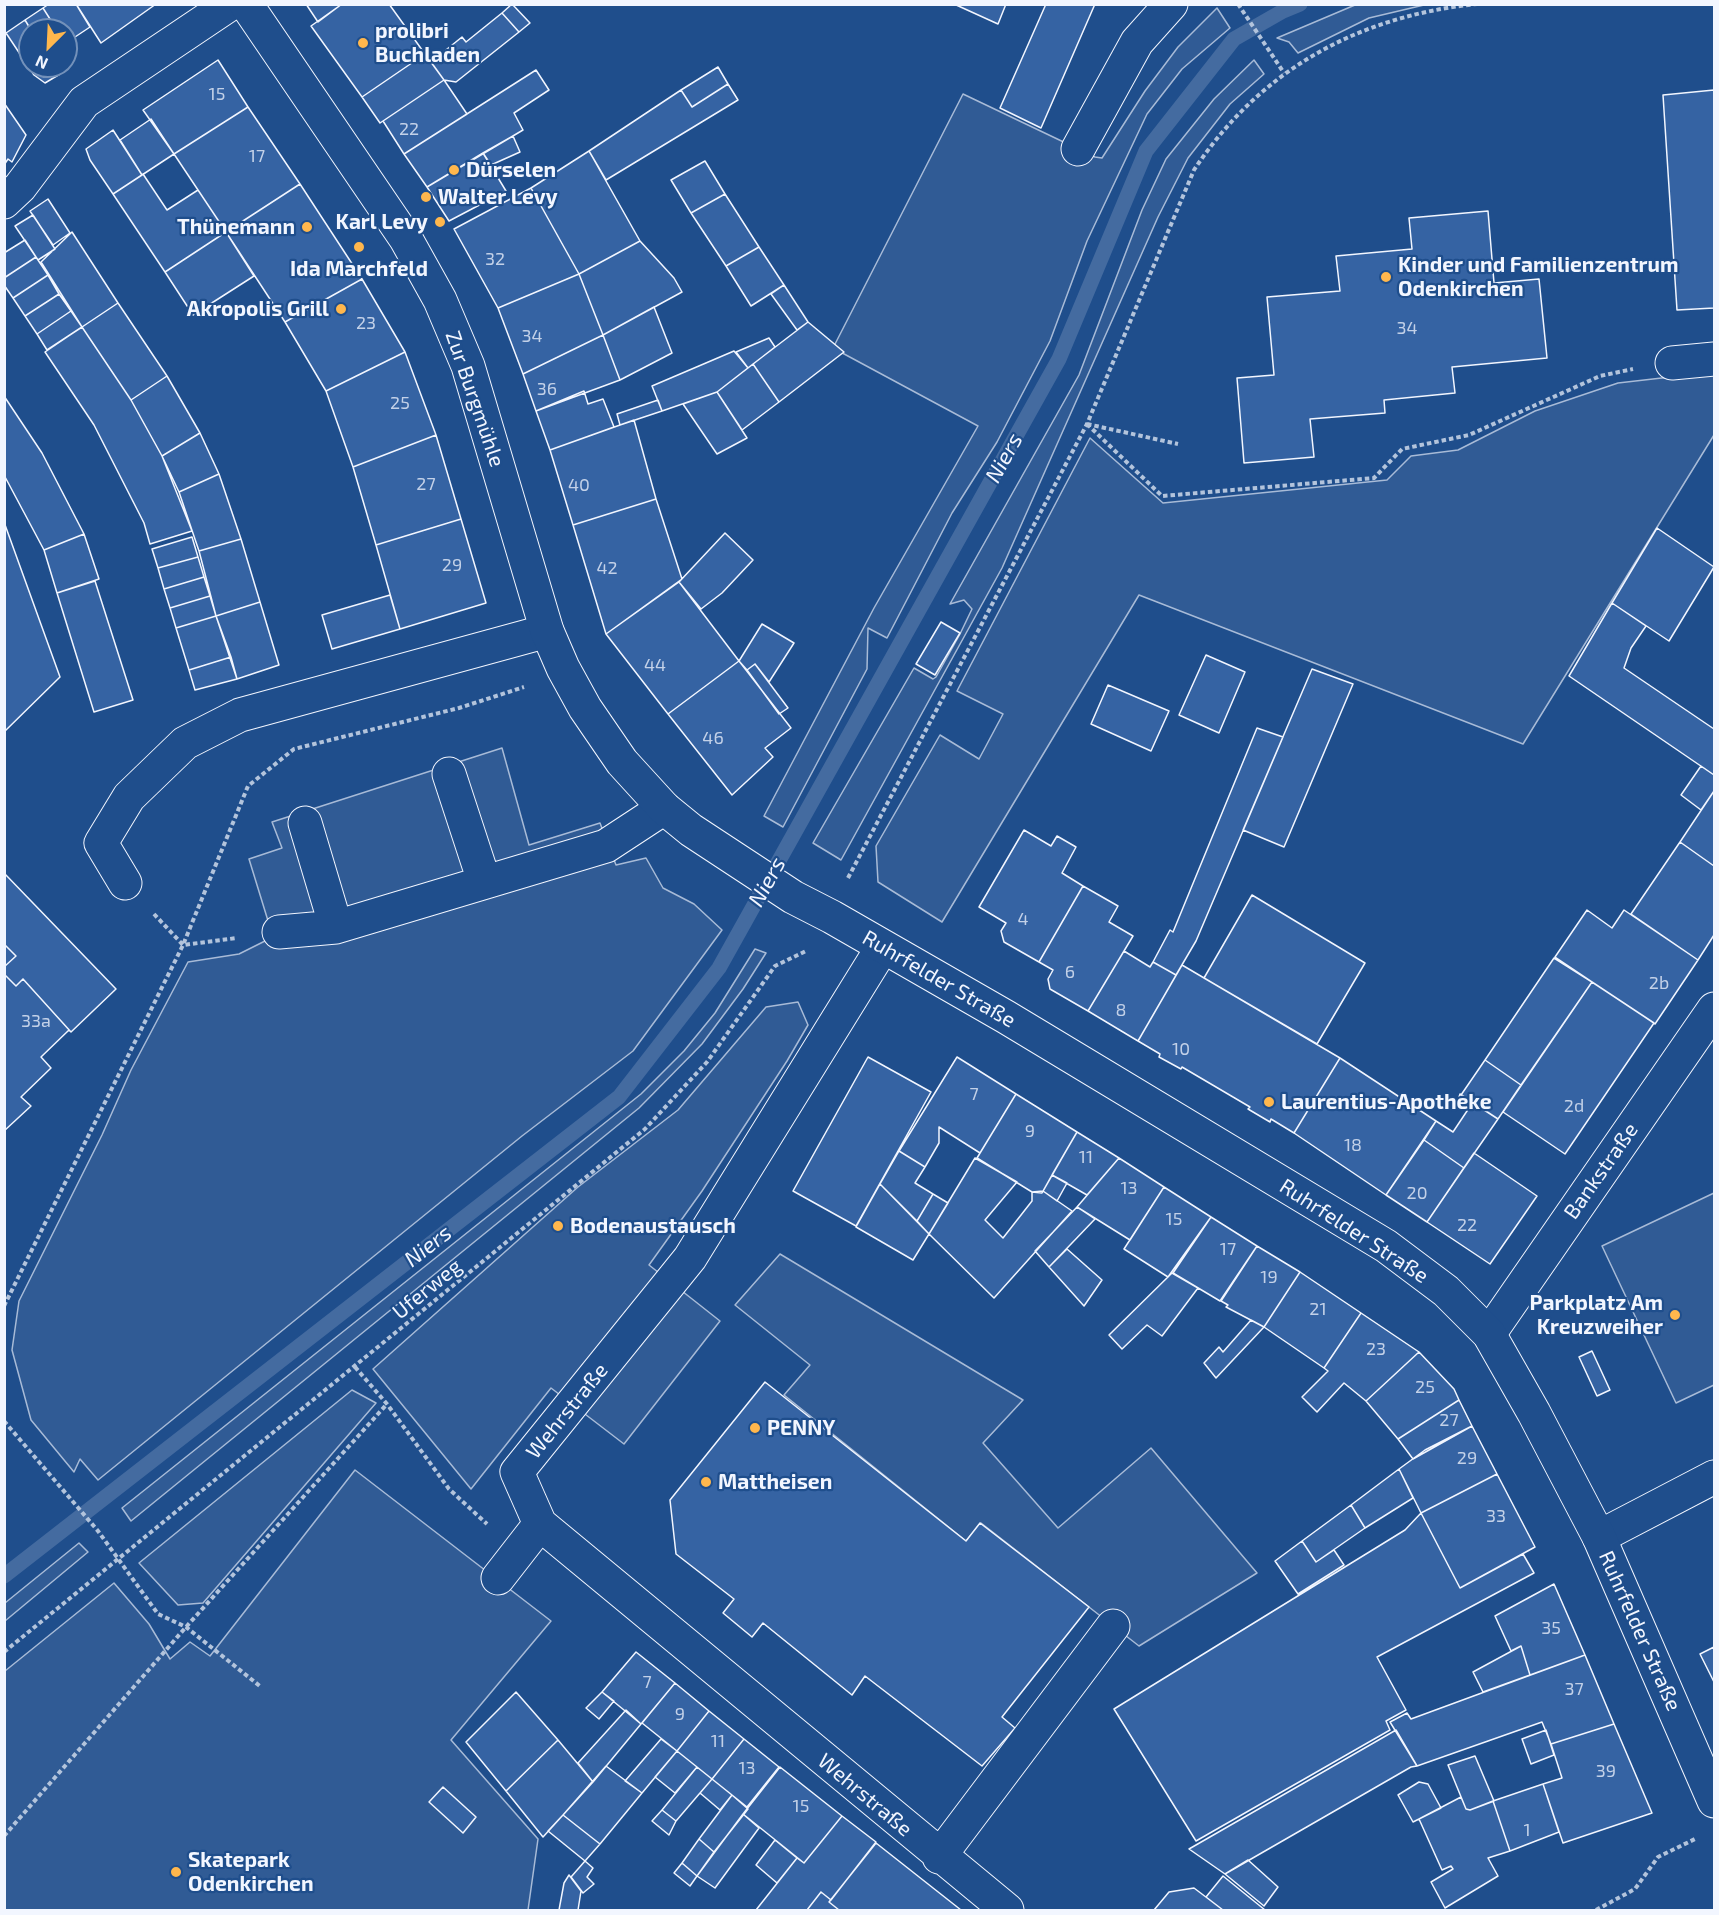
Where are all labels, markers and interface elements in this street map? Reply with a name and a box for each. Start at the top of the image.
north arrow [18,18,78,78]
place label: prolibri Buchladen [375,18,480,68]
marker: prolibri Buchladen [356,36,370,50]
text: N [32,52,50,74]
house number: 15 [209,83,225,105]
house number: 22 [399,118,419,140]
house number: 17 [249,145,265,167]
place label: Dürselen [466,157,556,183]
marker: Dürselen [447,163,461,177]
place label: Walter Levy [438,184,558,210]
marker: Walter Levy [419,190,433,204]
place label: Karl Levy [336,209,428,235]
place label: Thünemann [177,214,295,240]
marker: Karl Levy [433,215,447,229]
marker: Thünemann [300,220,314,234]
marker: Ida Marchfeld [352,240,366,254]
house number: 32 [485,248,505,270]
place label: Kinder und Familienzentrum Odenkirchen [1398,252,1678,302]
place label: Ida Marchfeld [290,256,428,282]
marker: Kinder und Familienzentrum Odenkirchen [1379,270,1393,284]
place label: Akropolis Grill [187,296,329,322]
marker: Akropolis Grill [334,302,348,316]
house number: 23 [356,312,376,334]
house number: 34 [1396,317,1418,339]
house number: 34 [521,325,543,347]
street label: Zur Burgmühle [440,328,510,470]
house number: 36 [537,378,557,400]
house number: 25 [390,392,410,414]
water label: Niers [980,429,1028,487]
house number: 27 [416,473,436,495]
house number: 40 [568,474,590,496]
house number: 29 [442,554,462,576]
house number: 42 [596,557,618,579]
house number: 44 [644,654,666,676]
house number: 46 [702,727,724,749]
water label: Niers [743,853,791,911]
house number: 4 [1017,908,1029,930]
street label: Ruhrfelder Straße [858,925,1020,1033]
house number: 6 [1065,961,1075,983]
house number: 2b [1649,972,1669,994]
house number: 8 [1116,999,1126,1021]
house number: 33a [21,1010,51,1032]
house number: 10 [1172,1038,1190,1060]
house number: 7 [969,1083,979,1105]
place label: Laurentius-Apotheke [1281,1089,1492,1115]
marker: Laurentius-Apotheke [1262,1095,1276,1109]
house number: 2d [1564,1095,1584,1117]
street label: Bankstraße [1559,1118,1643,1224]
house number: 9 [1025,1120,1035,1142]
house number: 18 [1344,1134,1362,1156]
house number: 11 [1079,1146,1093,1168]
street label: Ruhrfelder Straße [1275,1173,1433,1289]
house number: 13 [1120,1177,1138,1199]
house number: 20 [1407,1182,1427,1204]
house number: 15 [1166,1208,1182,1230]
place label: Bodenaustausch [570,1213,736,1239]
house number: 22 [1457,1214,1477,1236]
water label: Niers [399,1219,457,1273]
marker: Bodenaustausch [551,1219,565,1233]
house number: 17 [1220,1238,1236,1260]
street label: Uferweg [387,1253,467,1325]
house number: 19 [1260,1266,1278,1288]
place label: Parkplatz Am Kreuzweiher [1530,1290,1663,1340]
house number: 21 [1309,1298,1327,1320]
marker: Parkplatz Am Kreuzweiher [1668,1308,1682,1322]
house number: 23 [1366,1338,1386,1360]
street label: Wehrstraße [521,1358,613,1464]
house number: 25 [1415,1376,1435,1398]
house number: 27 [1439,1409,1459,1431]
place label: PENNY [767,1415,835,1441]
marker: PENNY [748,1421,762,1435]
house number: 29 [1457,1447,1477,1469]
place label: Mattheisen [718,1469,832,1495]
marker: Mattheisen [699,1475,713,1489]
house number: 33 [1486,1505,1506,1527]
street label: Ruhrfelder Straße [1593,1547,1687,1715]
house number: 35 [1541,1617,1561,1639]
house number: 7 [642,1671,652,1693]
house number: 37 [1564,1678,1584,1700]
house number: 9 [675,1703,685,1725]
house number: 11 [711,1730,725,1752]
street label: Wehrstraße [813,1748,917,1842]
house number: 13 [738,1757,756,1779]
house number: 39 [1596,1760,1616,1782]
house number: 15 [793,1795,809,1817]
house number: 1 [1523,1819,1531,1841]
place label: Skatepark Odenkirchen [188,1847,314,1897]
marker: Skatepark Odenkirchen [169,1865,183,1879]

